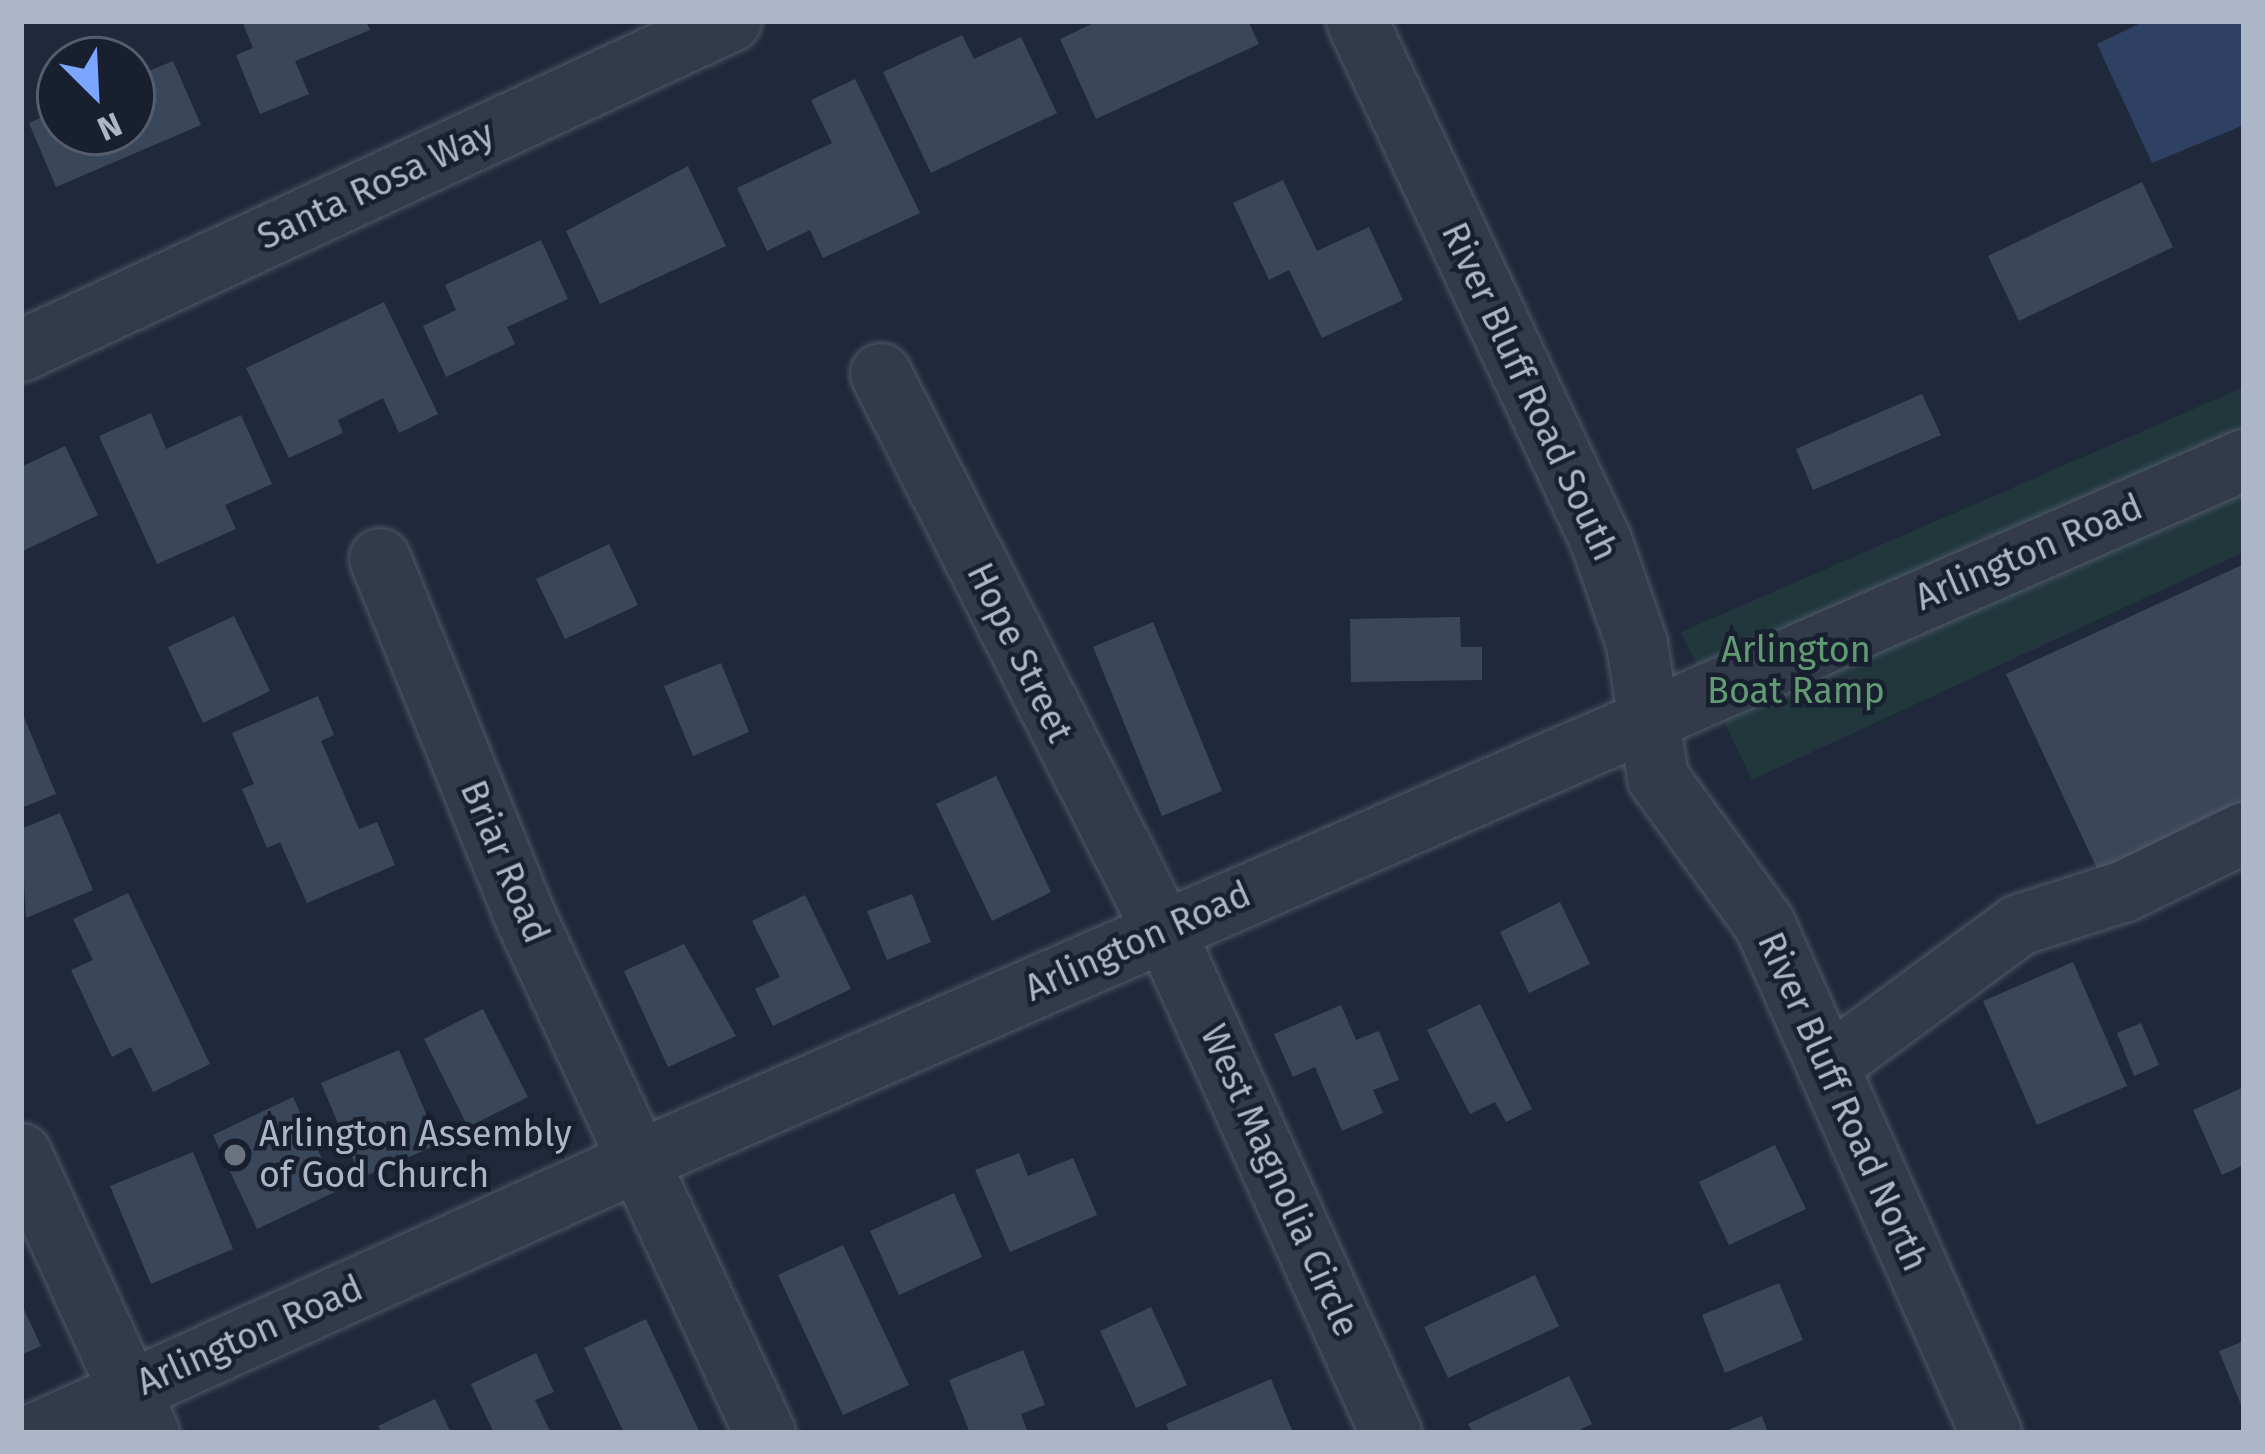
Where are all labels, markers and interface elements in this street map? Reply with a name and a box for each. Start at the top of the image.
north arrow [36,36,156,156]
text: N [91,103,128,149]
street label: Santa Rosa Way [251,112,501,260]
street label: River Bluff Road South [1432,216,1626,568]
street label: Arlington Road [1909,486,2149,620]
street label: Hope Street [957,556,1081,750]
park label: Arlington Boat Ramp [1707,628,1885,713]
street label: Briar Road [451,774,557,950]
street label: Arlington Road [1019,873,1257,1011]
street label: River Bluff Road North [1748,926,1936,1278]
street label: West Magnolia Circle [1191,1018,1367,1344]
place label: Arlington Assembly of God Church [259,1112,572,1197]
marker: Arlington Assembly of God Church [222,1142,248,1168]
street label: Arlington Road [131,1267,369,1405]

